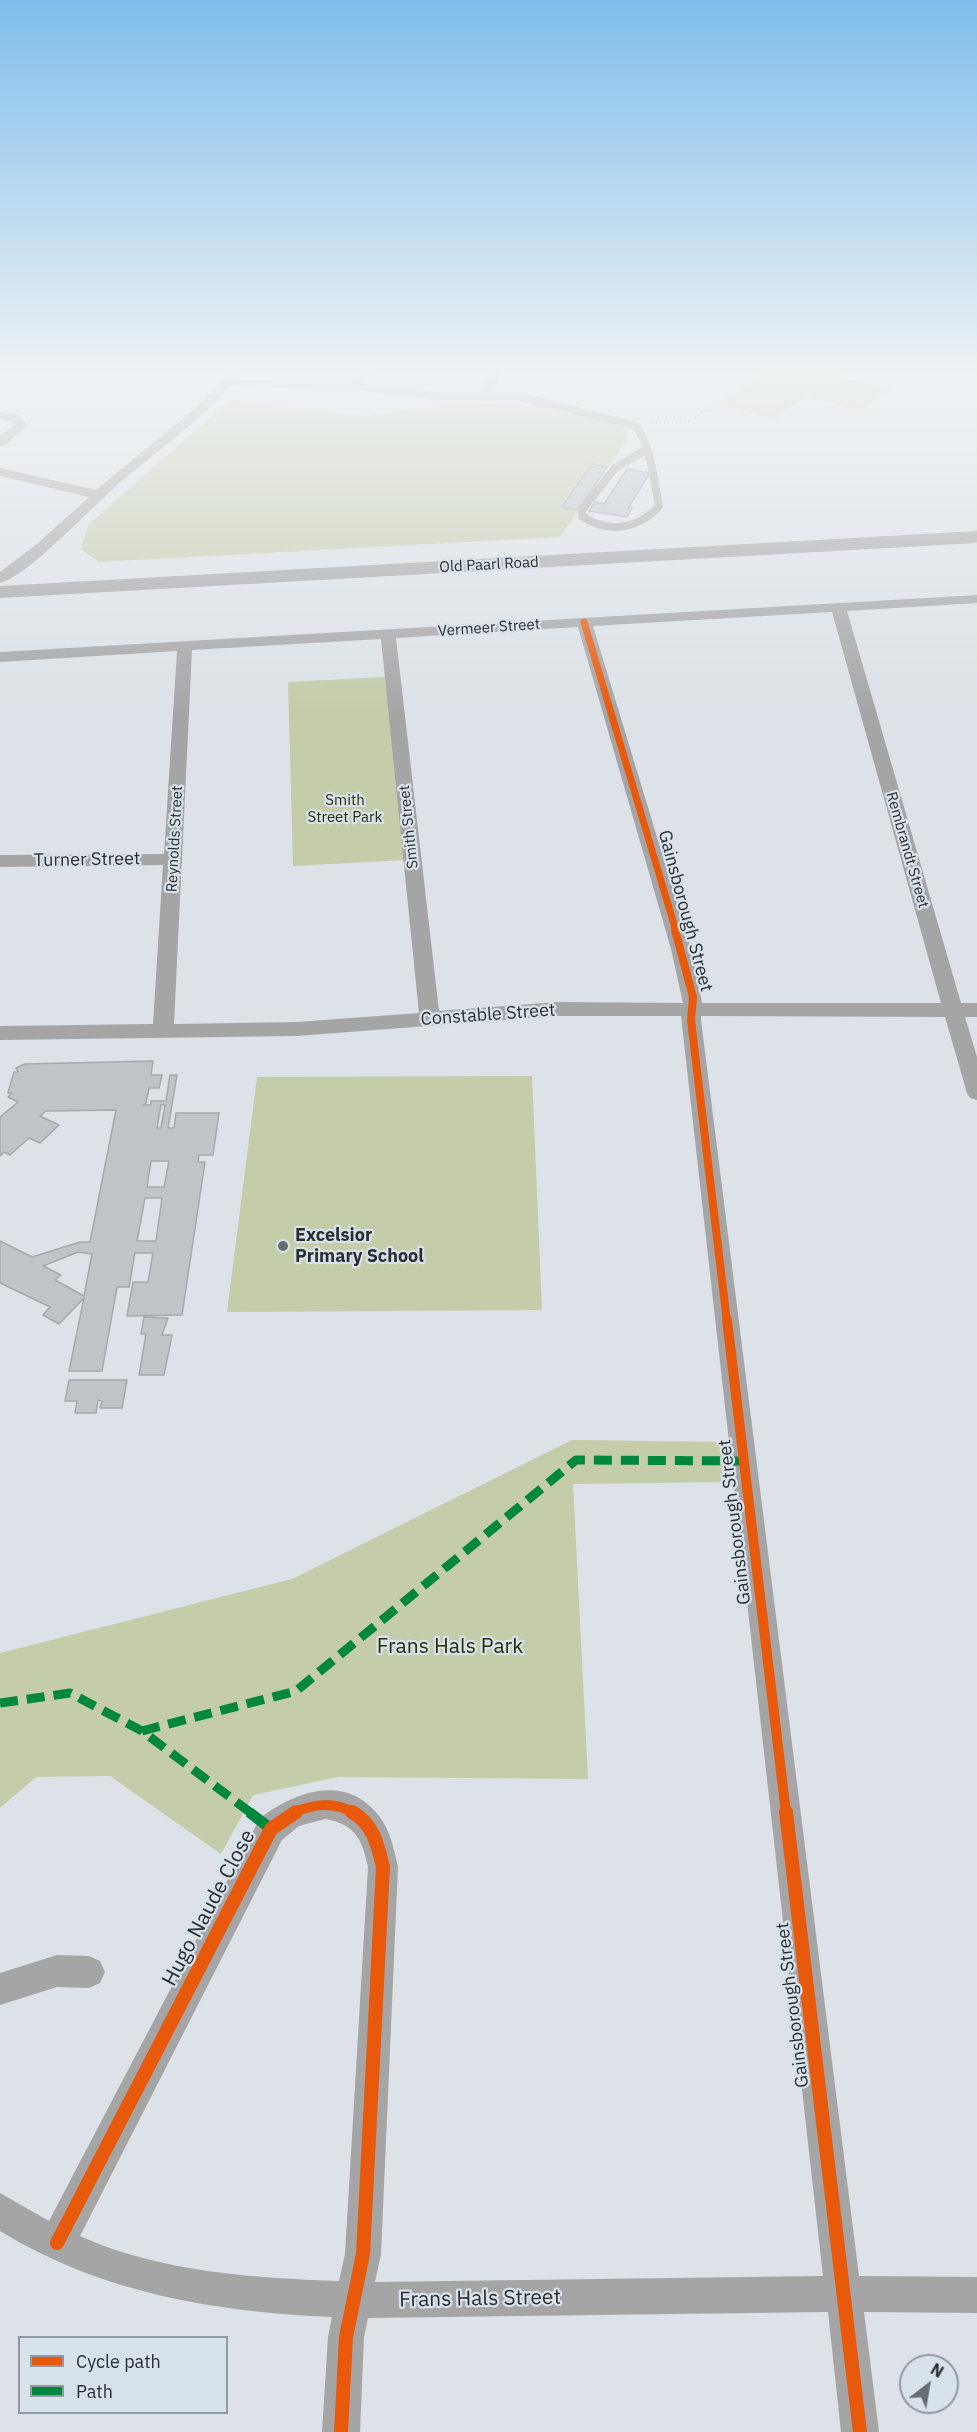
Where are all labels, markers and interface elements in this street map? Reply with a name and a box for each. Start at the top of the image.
street label: Old Paarl Road [439,553,539,577]
street label: Vermeer Street [437,615,541,641]
street label: Smith Street [396,784,422,870]
street label: Reynolds Street [163,785,187,893]
street label: Rembrandt Street [882,790,932,910]
park label: Smith Street Park [307,792,383,827]
street label: Gainsborough Street [653,828,717,994]
street label: Turner Street [34,848,140,872]
street label: Constable Street [420,1000,556,1030]
place label: Excelsior Primary School [295,1225,424,1268]
marker: Excelsior Primary School [276,1239,290,1253]
street label: Gainsborough Street [714,1438,756,1606]
park label: Frans Hals Park [377,1634,523,1660]
street label: Hugo Naude Close [157,1826,261,1990]
street label: Gainsborough Street [772,1921,814,2089]
street label: Frans Hals Street [399,2285,561,2313]
legend [18,2336,228,2414]
text: Cycle path [76,2350,161,2373]
north arrow [899,2354,959,2414]
text: N [927,2359,947,2382]
text: Path [76,2380,113,2403]

